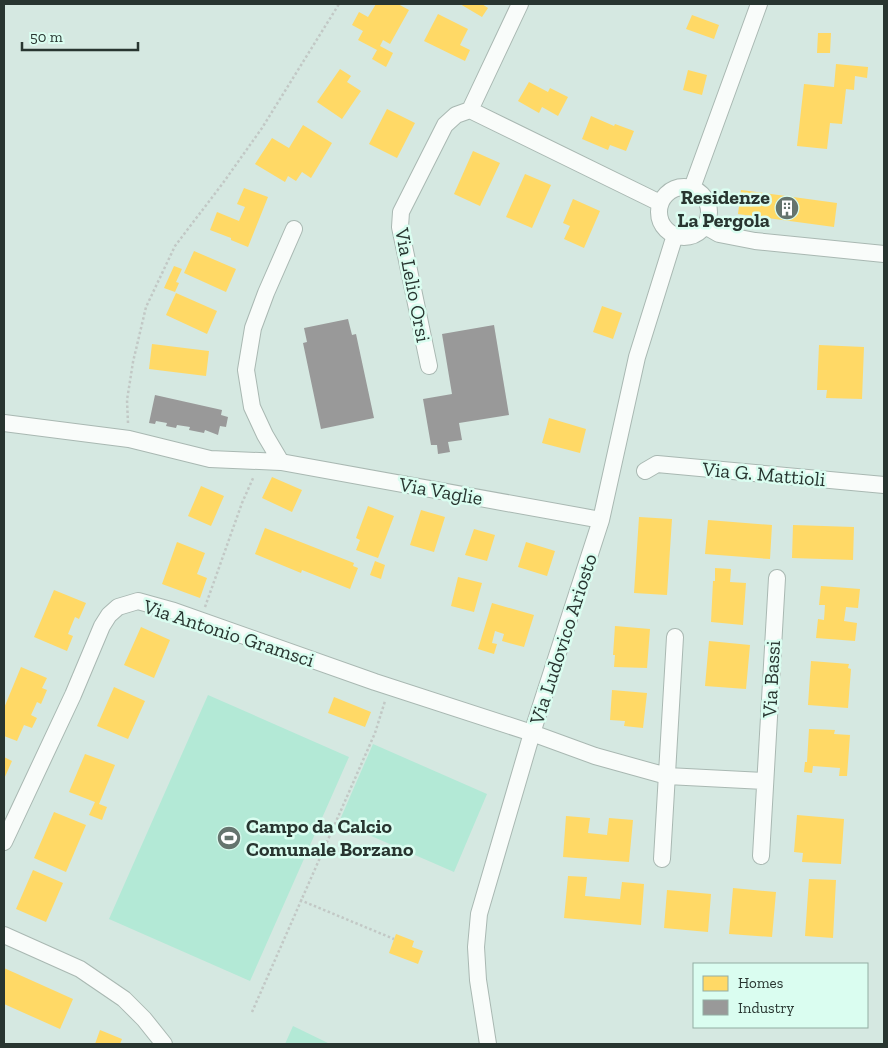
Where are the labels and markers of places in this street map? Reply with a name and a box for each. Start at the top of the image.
place label: Residenze La Pergola [677,185,770,232]
building icon: Residenze La Pergola [774,195,800,221]
place label: Campo da Calcio Comunale Borzano [246,814,414,861]
sports icon: Campo da Calcio Comunale Borzano [216,825,242,851]

